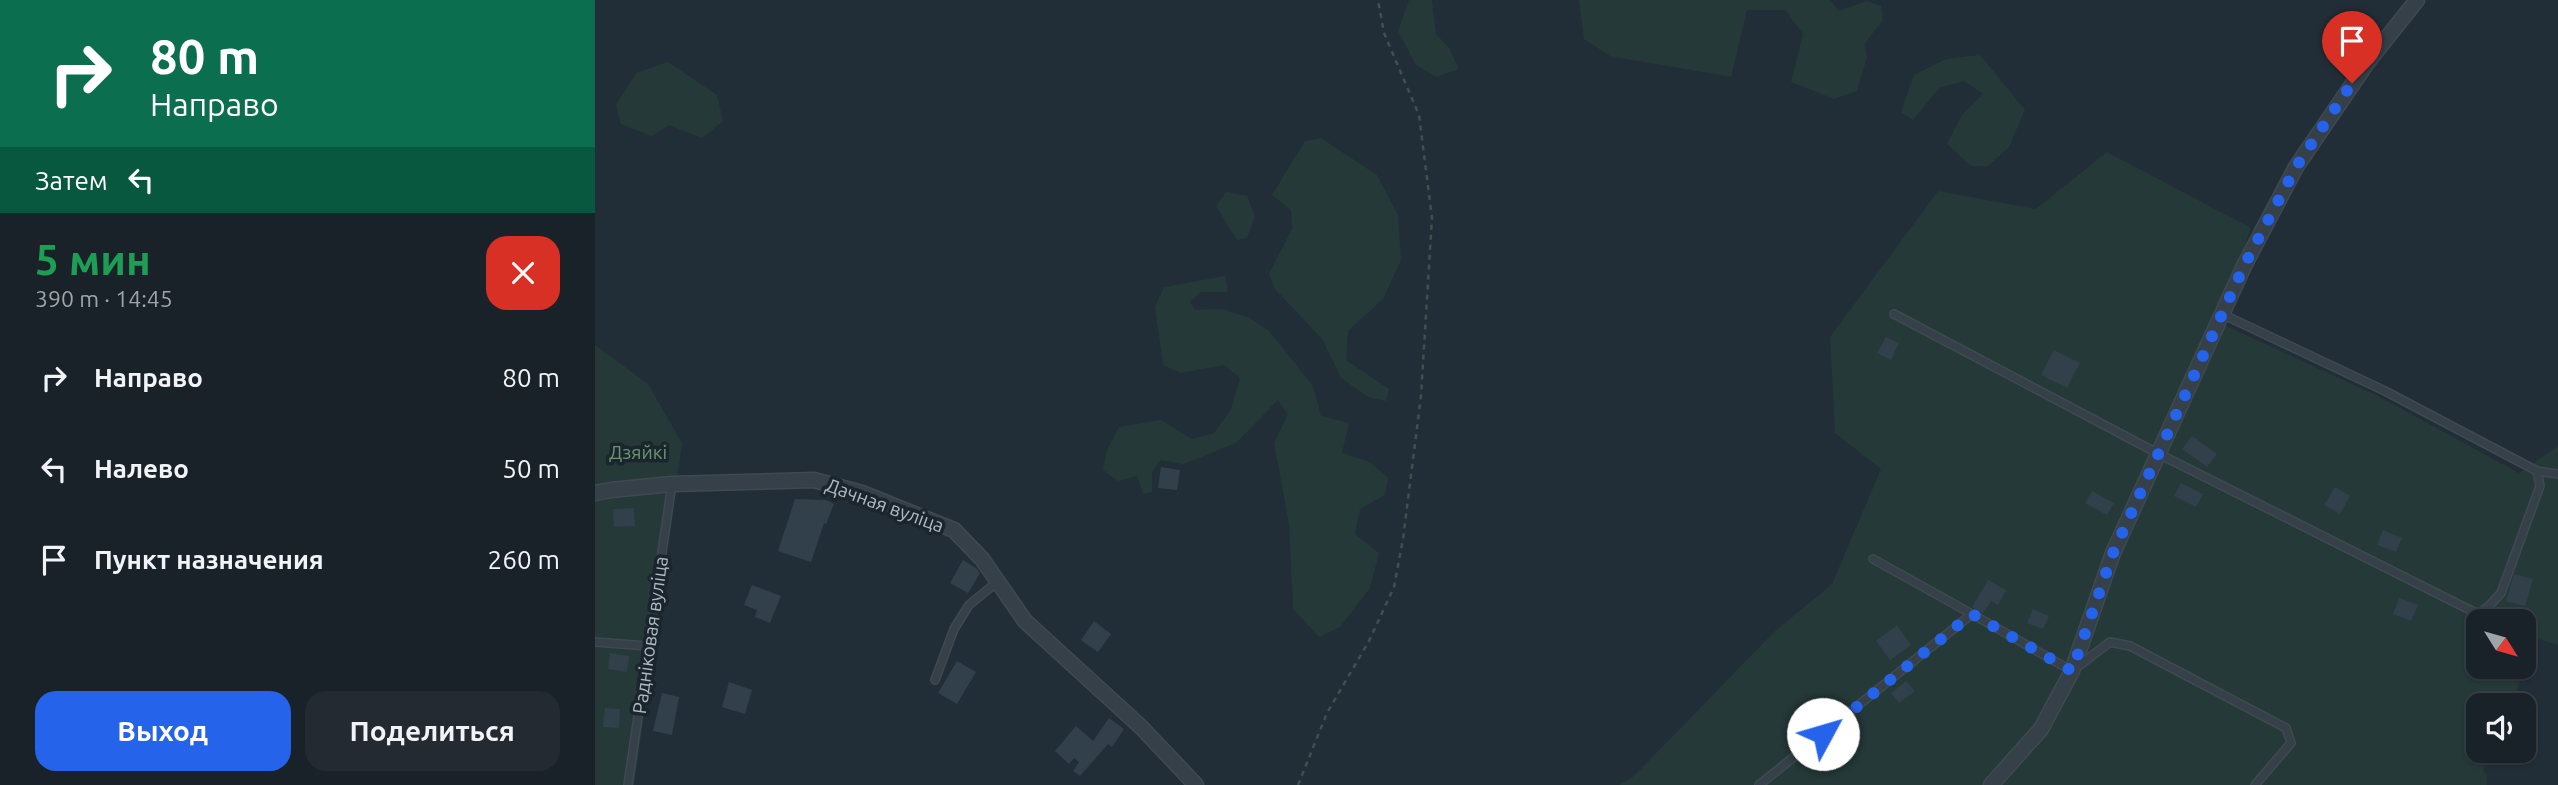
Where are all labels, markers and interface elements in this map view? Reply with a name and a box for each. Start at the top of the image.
pin [2322,11,2382,83]
icon: arrive [2333,22,2371,60]
icon: right [35,28,126,119]
text: 80 m [150,28,259,83]
text: Направо [150,86,279,122]
icon: left [122,161,160,199]
text: Затем [35,166,108,195]
text: 5 мин [35,236,151,283]
button: close [486,236,560,310]
text: 390 m · 14:45 [35,286,173,311]
icon: right [35,359,73,397]
text: Направо [94,363,203,392]
text: 80 m [502,363,560,392]
park label: Дзяйкі [609,441,667,463]
icon: left [35,450,73,488]
text: Налево [94,454,189,483]
text: 50 m [502,454,560,483]
street label: Дачная вуліца [823,473,947,537]
icon: arrive [35,541,73,579]
text: Пункт назначения [94,545,324,574]
text: 260 m [488,545,560,574]
street label: Радніковая вуліца [628,555,672,715]
north arrow [2466,609,2536,679]
map controls [2466,609,2536,763]
button: Выход [35,691,291,771]
button: Поделиться [305,691,560,771]
button: sound [2466,693,2536,763]
position arrow [1786,697,1860,771]

